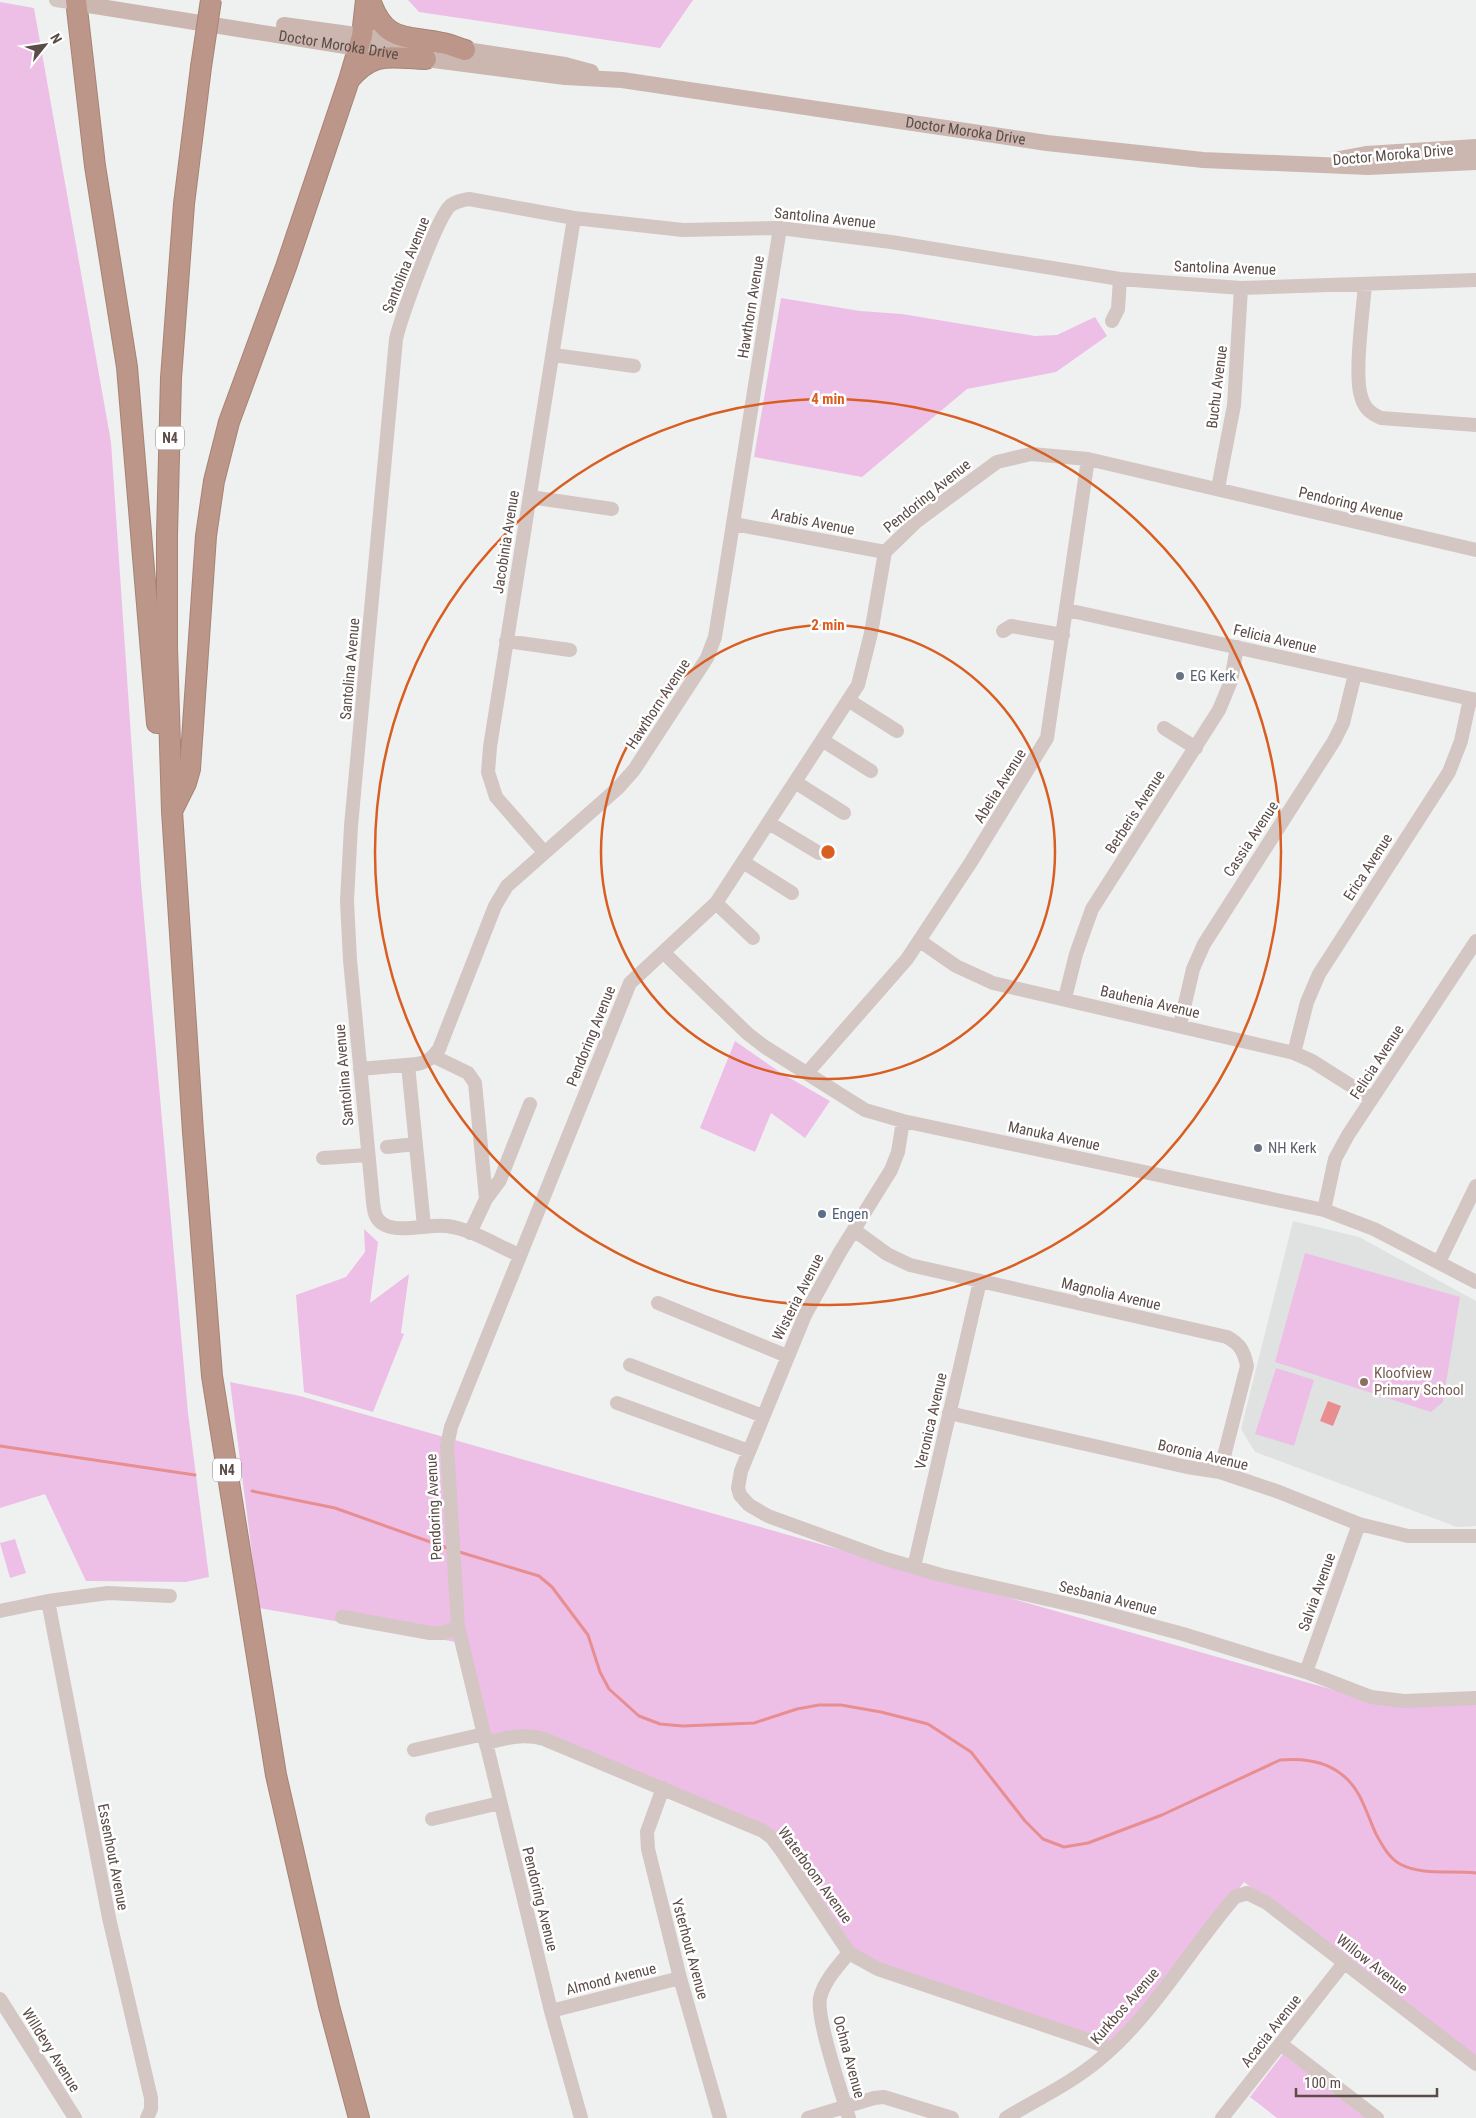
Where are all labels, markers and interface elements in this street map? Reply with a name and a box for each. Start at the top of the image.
north arrow [20,20,70,70]
street label: Doctor Moroka Drive [277,27,400,63]
text: N [47,31,65,46]
street label: Doctor Moroka Drive [904,113,1027,149]
street label: Doctor Moroka Drive [1332,141,1454,169]
street label: Santolina Avenue [773,204,877,232]
street label: Santolina Avenue [379,214,433,316]
street label: Hawthorn Avenue [734,254,768,360]
street label: Santolina Avenue [1174,257,1276,279]
street label: Buchu Avenue [1203,344,1231,430]
text: 4 min [811,390,845,408]
road number: N4 [156,426,184,449]
street label: Pendoring Avenue [880,455,974,537]
street label: Pendoring Avenue [1297,483,1405,525]
street label: Jacobinia Avenue [489,489,523,595]
street label: Arabis Avenue [770,505,856,539]
text: 2 min [811,616,845,634]
street label: Santolina Avenue [337,617,363,721]
street label: Felicia Avenue [1231,621,1319,657]
street label: Hawthorn Avenue [622,656,694,752]
place label: EG Kerk [1190,667,1236,685]
marker: EG Kerk [1174,670,1186,682]
street label: Abelia Avenue [970,746,1030,826]
street label: Berberis Avenue [1101,767,1169,857]
street label: Cassia Avenue [1220,798,1282,880]
street label: Erica Avenue [1340,830,1396,904]
centre of rings [819,843,837,861]
street label: Bauhenia Avenue [1099,982,1201,1022]
street label: Pendoring Avenue [563,983,619,1089]
street label: Felicia Avenue [1346,1021,1408,1103]
street label: Santolina Avenue [331,1023,357,1127]
street label: Manuka Avenue [1006,1117,1102,1155]
place label: NH Kerk [1268,1139,1317,1157]
marker: NH Kerk [1252,1142,1264,1154]
place label: Engen [832,1205,868,1223]
marker: Engen [816,1208,828,1220]
street label: Wisteria Avenue [768,1251,828,1343]
street label: Magnolia Avenue [1060,1274,1162,1314]
place label: Kloofview Primary School [1374,1364,1464,1399]
street label: Veronica Avenue [911,1371,951,1471]
marker: Kloofview Primary School [1358,1376,1370,1388]
street label: Boronia Avenue [1156,1436,1250,1474]
street label: Pendoring Avenue [422,1453,446,1561]
road number: N4 [213,1458,241,1482]
street label: Salvia Avenue [1295,1550,1339,1634]
street label: Sesbania Avenue [1057,1577,1159,1619]
street label: Essenhout Avenue [94,1802,132,1912]
street label: Waterboom Avenue [774,1823,856,1927]
street label: Pendoring Avenue [518,1845,562,1953]
street label: Ysterhout Avenue [668,1897,712,2001]
street label: Willow Avenue [1333,1931,1411,1997]
street label: Almond Avenue [564,1959,658,1999]
street label: Kurkbos Avenue [1087,1964,1163,2048]
street label: Acacia Avenue [1237,1991,1305,2071]
street label: Willdevy Avenue [18,2005,84,2095]
street label: Ochna Avenue [829,2014,869,2100]
scale bar [1296,2066,1437,2098]
text: 100 m [1304,2074,1341,2092]

